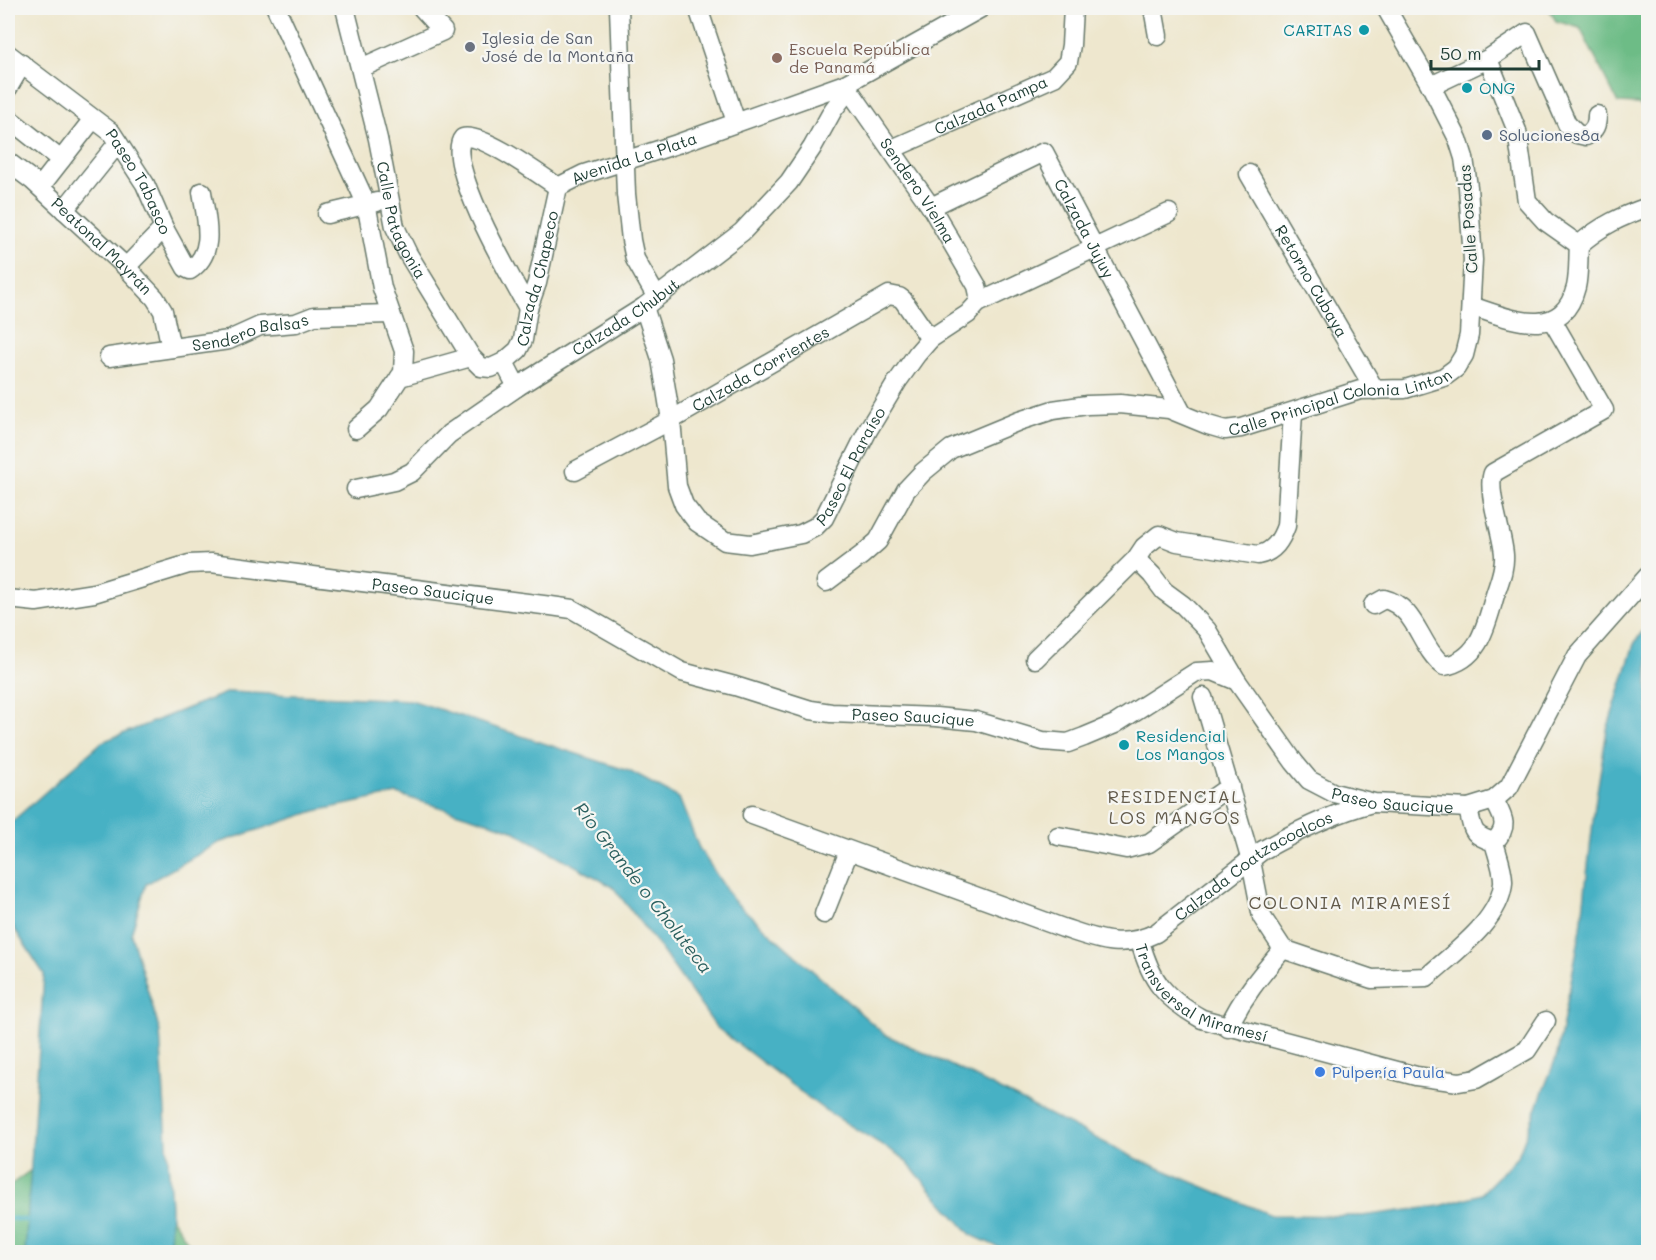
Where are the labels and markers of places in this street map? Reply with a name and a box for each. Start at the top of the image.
place label: CARITAS [1283,19,1352,40]
marker: CARITAS [1357,23,1371,37]
place label: Iglesia de San José de la Montaña [482,27,634,66]
place label: Escuela República de Panamá [789,38,930,77]
marker: Iglesia de San José de la Montaña [463,40,477,54]
marker: Escuela República de Panamá [770,51,784,65]
place label: ONG [1479,77,1515,98]
marker: ONG [1460,81,1474,95]
place label: Soluciones8a [1499,124,1600,145]
marker: Soluciones8a [1480,128,1494,142]
place label: Residencial Los Mangos [1136,725,1226,764]
marker: Residencial Los Mangos [1117,738,1131,752]
place label: Pulpería Paula [1332,1061,1445,1082]
marker: Pulpería Paula [1313,1065,1327,1079]

